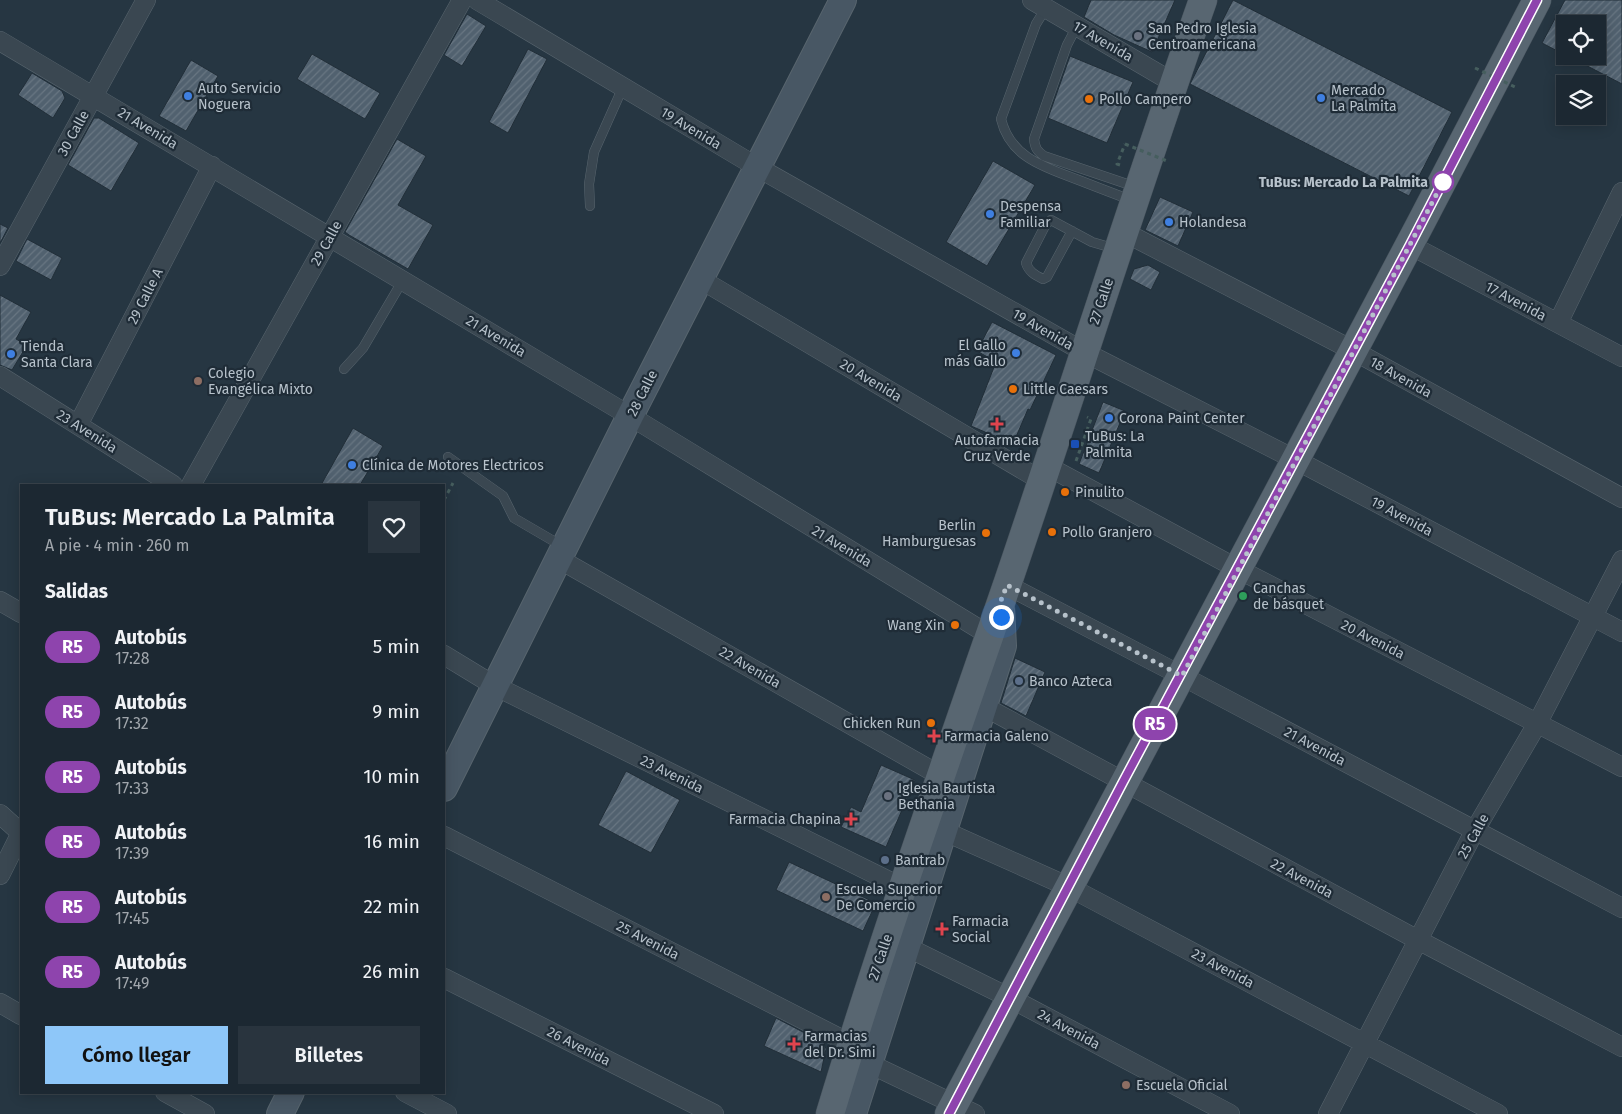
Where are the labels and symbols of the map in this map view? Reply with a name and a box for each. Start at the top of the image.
street label: 17 Avenida [1070,17,1136,65]
place label: San Pedro Iglesia Centroamericana [1148,20,1257,53]
marker: San Pedro Iglesia Centroamericana [1132,30,1144,42]
place label: Auto Servicio Noguera [198,80,281,113]
place label: Mercado La Palmita [1331,82,1397,115]
marker: Auto Servicio Noguera [182,90,194,102]
place label: Pollo Campero [1099,91,1191,108]
marker: Mercado La Palmita [1315,92,1327,104]
marker: Pollo Campero [1083,93,1095,105]
street label: 21 Avenida [115,104,181,153]
street label: 19 Avenida [657,104,724,153]
street label: 30 Calle [54,107,93,159]
marker: TuBus: Mercado La Palmita [1432,171,1454,193]
place label: TuBus: Mercado La Palmita [1259,174,1428,191]
place label: Despensa Familiar [1000,198,1061,231]
marker: Despensa Familiar [984,208,996,220]
place label: Holandesa [1179,214,1247,231]
marker: Holandesa [1163,216,1175,228]
street label: 29 Calle [307,218,346,269]
street label: 29 Calle A [124,265,167,327]
street label: 27 Calle [1086,276,1117,326]
street label: 17 Avenida [1482,278,1549,325]
street label: 19 Avenida [1009,305,1076,354]
street label: 21 Avenida [463,312,529,361]
place label: El Gallo más Gallo [944,337,1006,370]
place label: Tienda Santa Clara [21,338,93,371]
marker: El Gallo más Gallo [1010,347,1022,359]
marker: Tienda Santa Clara [5,348,17,360]
street label: 18 Avenida [1367,353,1435,401]
street label: 20 Avenida [837,355,905,406]
place label: Colegio Evangélica Mixto [208,365,313,398]
street label: 28 Calle [624,367,661,419]
marker: Colegio Evangélica Mixto [192,375,204,387]
place label: Little Caesars [1023,381,1108,398]
marker: Little Caesars [1007,383,1019,395]
street label: 23 Avenida [53,406,120,457]
place label: Corona Paint Center [1119,410,1245,427]
marker: Corona Paint Center [1103,412,1115,424]
marker: Autofarmacia Cruz Verde [991,418,1003,430]
place label: TuBus: La Palmita [1085,428,1145,461]
place label: Autofarmacia Cruz Verde [955,432,1039,465]
marker: TuBus: La Palmita [1069,438,1081,450]
place label: Clínica de Motores Electricos [362,457,544,474]
marker: Clínica de Motores Electricos [346,459,358,471]
place label: Pinulito [1075,484,1125,501]
marker: Pinulito [1059,486,1071,498]
street label: 19 Avenida [1368,493,1436,540]
place label: Berlin Hamburguesas [882,517,976,550]
street label: 21 Avenida [809,522,875,571]
place label: Pollo Granjero [1062,524,1152,541]
marker: Pollo Granjero [1046,526,1058,538]
marker: Berlin Hamburguesas [980,527,992,539]
place label: Canchas de básquet [1253,580,1325,613]
marker: Canchas de básquet [1237,590,1249,602]
your location [989,605,1014,630]
street label: 20 Avenida [1338,616,1407,663]
place label: Wang Xin [887,617,945,634]
marker: Wang Xin [949,619,961,631]
street label: 22 Avenida [716,643,784,692]
place label: Banco Azteca [1029,673,1112,690]
marker: Banco Azteca [1013,675,1025,687]
line badge: R5 [1132,708,1178,740]
place label: Chicken Run [843,715,921,732]
marker: Chicken Run [925,717,937,729]
street label: 21 Avenida [1281,723,1348,770]
place label: Farmacia Galeno [944,728,1049,745]
marker: Farmacia Galeno [928,730,940,742]
street label: 23 Avenida [637,752,706,797]
place label: Iglesia Bautista Bethania [898,780,995,813]
marker: Iglesia Bautista Bethania [882,790,894,802]
place label: Farmacia Chapina [729,811,841,828]
street label: 25 Calle [1454,811,1493,862]
marker: Farmacia Chapina [845,813,857,825]
place label: Bantrab [895,852,945,869]
marker: Bantrab [879,854,891,866]
street label: 22 Avenida [1268,855,1336,902]
place label: Escuela Superior De Comercio [836,881,943,914]
marker: Escuela Superior De Comercio [820,891,832,903]
place label: Farmacia Social [952,913,1009,946]
street label: 25 Avenida [613,917,682,964]
marker: Farmacia Social [936,923,948,935]
street label: 27 Calle [865,932,896,982]
street label: 23 Avenida [1189,945,1257,992]
street label: 24 Avenida [1035,1006,1103,1053]
street label: 26 Avenida [544,1023,613,1070]
place label: Farmacias del Dr. Simi [804,1028,876,1061]
marker: Farmacias del Dr. Simi [788,1038,800,1050]
place label: Escuela Oficial [1136,1077,1228,1094]
marker: Escuela Oficial [1120,1079,1132,1091]

